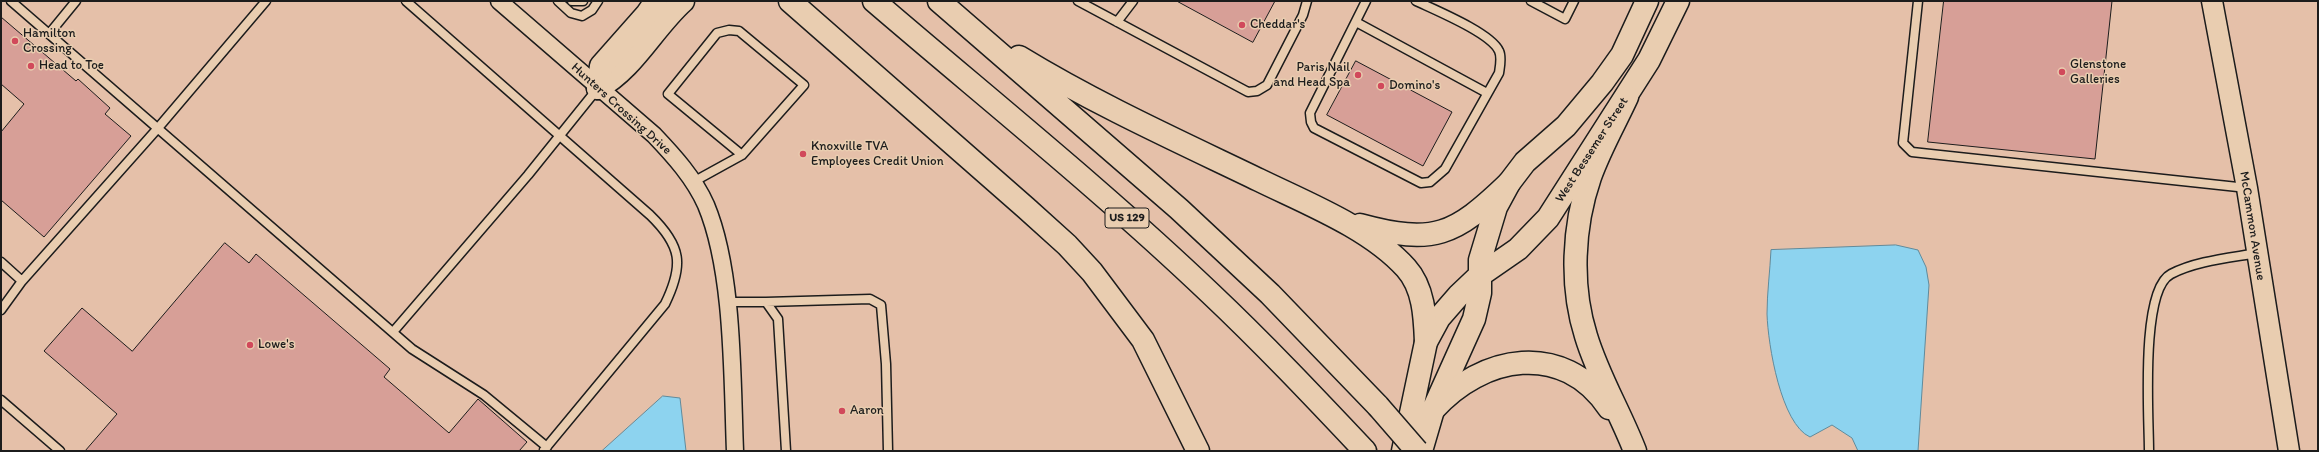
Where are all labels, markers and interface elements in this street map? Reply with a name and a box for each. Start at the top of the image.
place label: Cheddar's [1250,17,1305,33]
marker: Cheddar's [1237,20,1247,30]
place label: Hamilton Crossing [23,26,76,57]
marker: Hamilton Crossing [10,36,20,46]
place label: Glenstone Galleries [2070,57,2126,88]
place label: Head to Toe [39,58,104,74]
street label: Hunters Crossing Drive [568,60,674,158]
place label: Paris Nail and Head Spa [1273,60,1350,91]
marker: Head to Toe [26,61,36,71]
marker: Glenstone Galleries [2057,67,2067,77]
marker: Paris Nail and Head Spa [1353,70,1363,80]
place label: Domino's [1389,78,1440,94]
marker: Domino's [1376,81,1386,91]
street label: West Bessemer Street [1552,94,1632,206]
place label: Knoxville TVA Employees Credit Union [811,139,944,170]
marker: Knoxville TVA Employees Credit Union [798,149,808,159]
street label: McCammon Avenue [2236,170,2268,282]
road number: US 129 [1105,208,1149,228]
place label: Lowe's [258,337,294,353]
marker: Lowe's [245,340,255,350]
place label: Aaron [850,403,884,419]
marker: Aaron [837,406,847,416]

